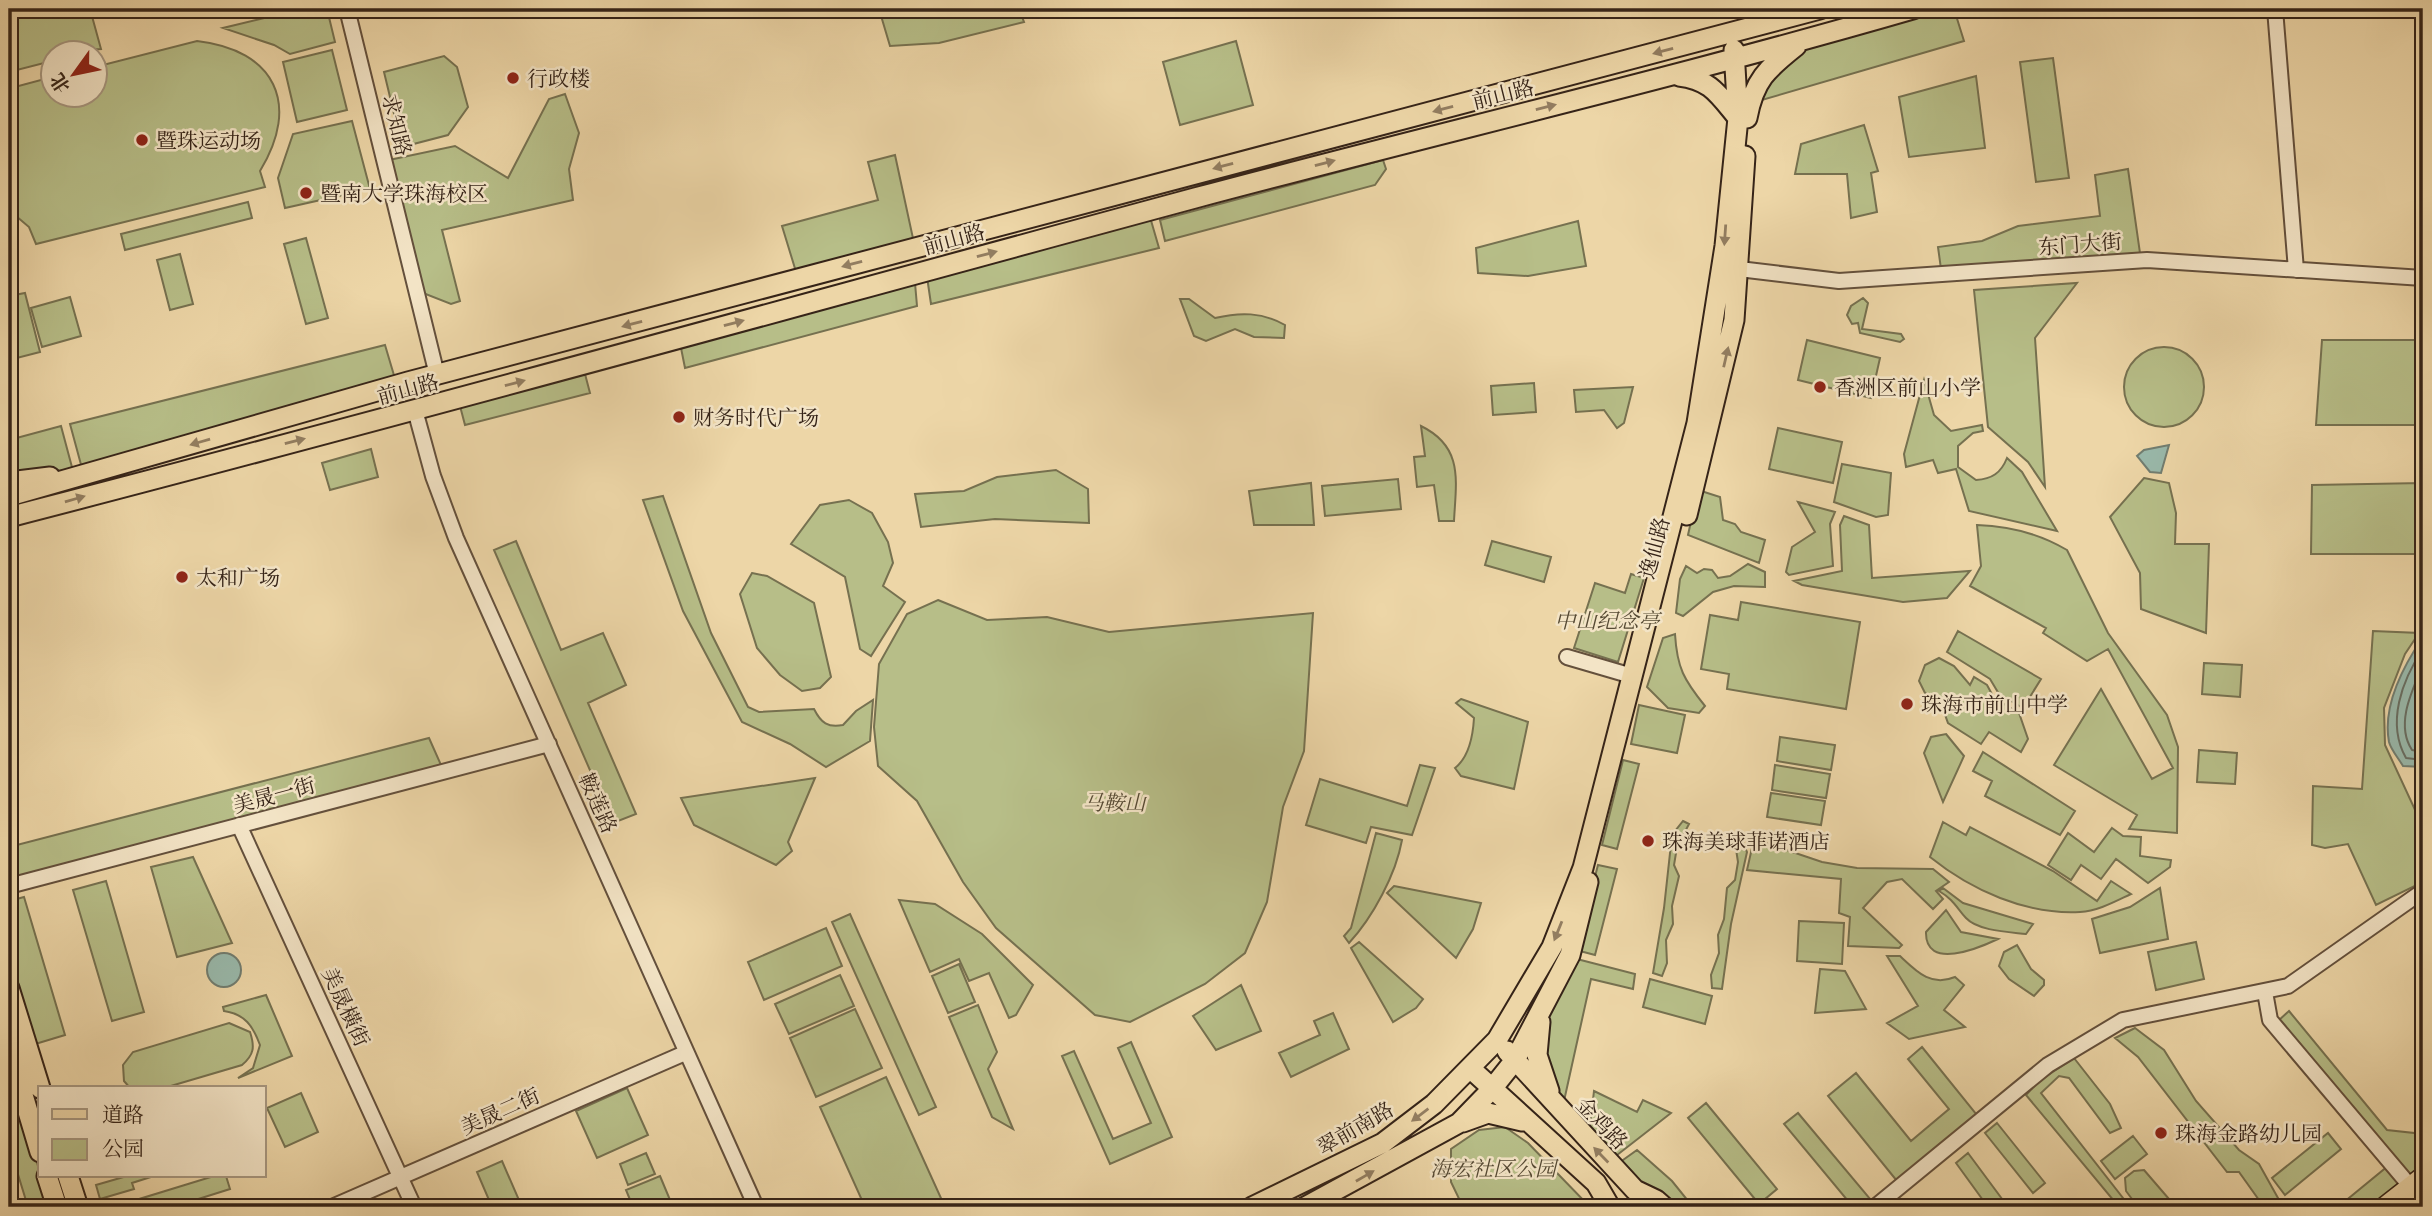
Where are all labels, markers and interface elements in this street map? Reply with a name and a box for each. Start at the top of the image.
north arrow [38,38,108,108]
one-way arrow [1652,46,1674,57]
place label: 行政楼 [527,66,590,91]
text: 北 [45,69,75,97]
marker: 行政楼 [505,70,521,86]
street label: 前山路 [1469,74,1537,114]
street label: 求知路 [377,91,417,159]
one-way arrow [1535,101,1557,112]
one-way arrow [1432,104,1453,114]
place label: 暨珠运动场 [156,128,261,153]
marker: 暨珠运动场 [134,132,150,148]
one-way arrow [1315,158,1336,168]
one-way arrow [1212,161,1234,172]
place label: 暨南大学珠海校区 [320,181,488,206]
marker: 暨南大学珠海校区 [298,185,314,201]
street label: 前山路 [920,219,988,259]
one-way arrow [1720,224,1731,246]
street label: 东门大街 [2037,229,2123,259]
one-way arrow [976,248,998,259]
one-way arrow [840,259,862,270]
one-way arrow [723,317,745,328]
one-way arrow [621,319,643,330]
one-way arrow [1721,346,1732,368]
street label: 前山路 [374,369,442,409]
place label: 香洲区前山小学 [1834,375,1981,400]
one-way arrow [505,378,526,388]
marker: 香洲区前山小学 [1812,379,1828,395]
place label: 财务时代广场 [693,405,819,430]
marker: 财务时代广场 [671,409,687,425]
one-way arrow [284,435,306,446]
one-way arrow [189,437,210,447]
one-way arrow [65,494,86,504]
street label: 逸仙路 [1634,514,1674,582]
place label: 太和广场 [196,565,280,590]
marker: 太和广场 [174,569,190,585]
park label: 中山纪念亭 [1555,608,1662,633]
place label: 珠海市前山中学 [1921,692,2068,717]
marker: 珠海市前山中学 [1899,696,1915,712]
street label: 鞍莲路 [574,769,622,837]
street label: 美晟一街 [230,772,318,818]
park label: 马鞍山 [1083,790,1147,815]
place label: 珠海美球菲诺酒店 [1662,829,1830,854]
marker: 珠海美球菲诺酒店 [1640,833,1656,849]
one-way arrow [1553,921,1564,942]
street label: 美晟橫街 [317,964,375,1050]
street label: 美晟二街 [457,1082,543,1140]
legend [38,1086,266,1178]
street label: 金鸡路 [1571,1092,1633,1154]
street label: 翠前南路 [1312,1096,1398,1160]
text: 道路 [102,1102,144,1127]
one-way arrow [1411,1108,1429,1122]
place label: 珠海金路幼儿园 [2175,1121,2322,1146]
marker: 珠海金路幼儿园 [2153,1125,2169,1141]
text: 公园 [102,1136,144,1161]
one-way arrow [1593,1146,1610,1163]
park label: 海宏社区公园 [1430,1156,1559,1181]
one-way arrow [1356,1170,1375,1182]

